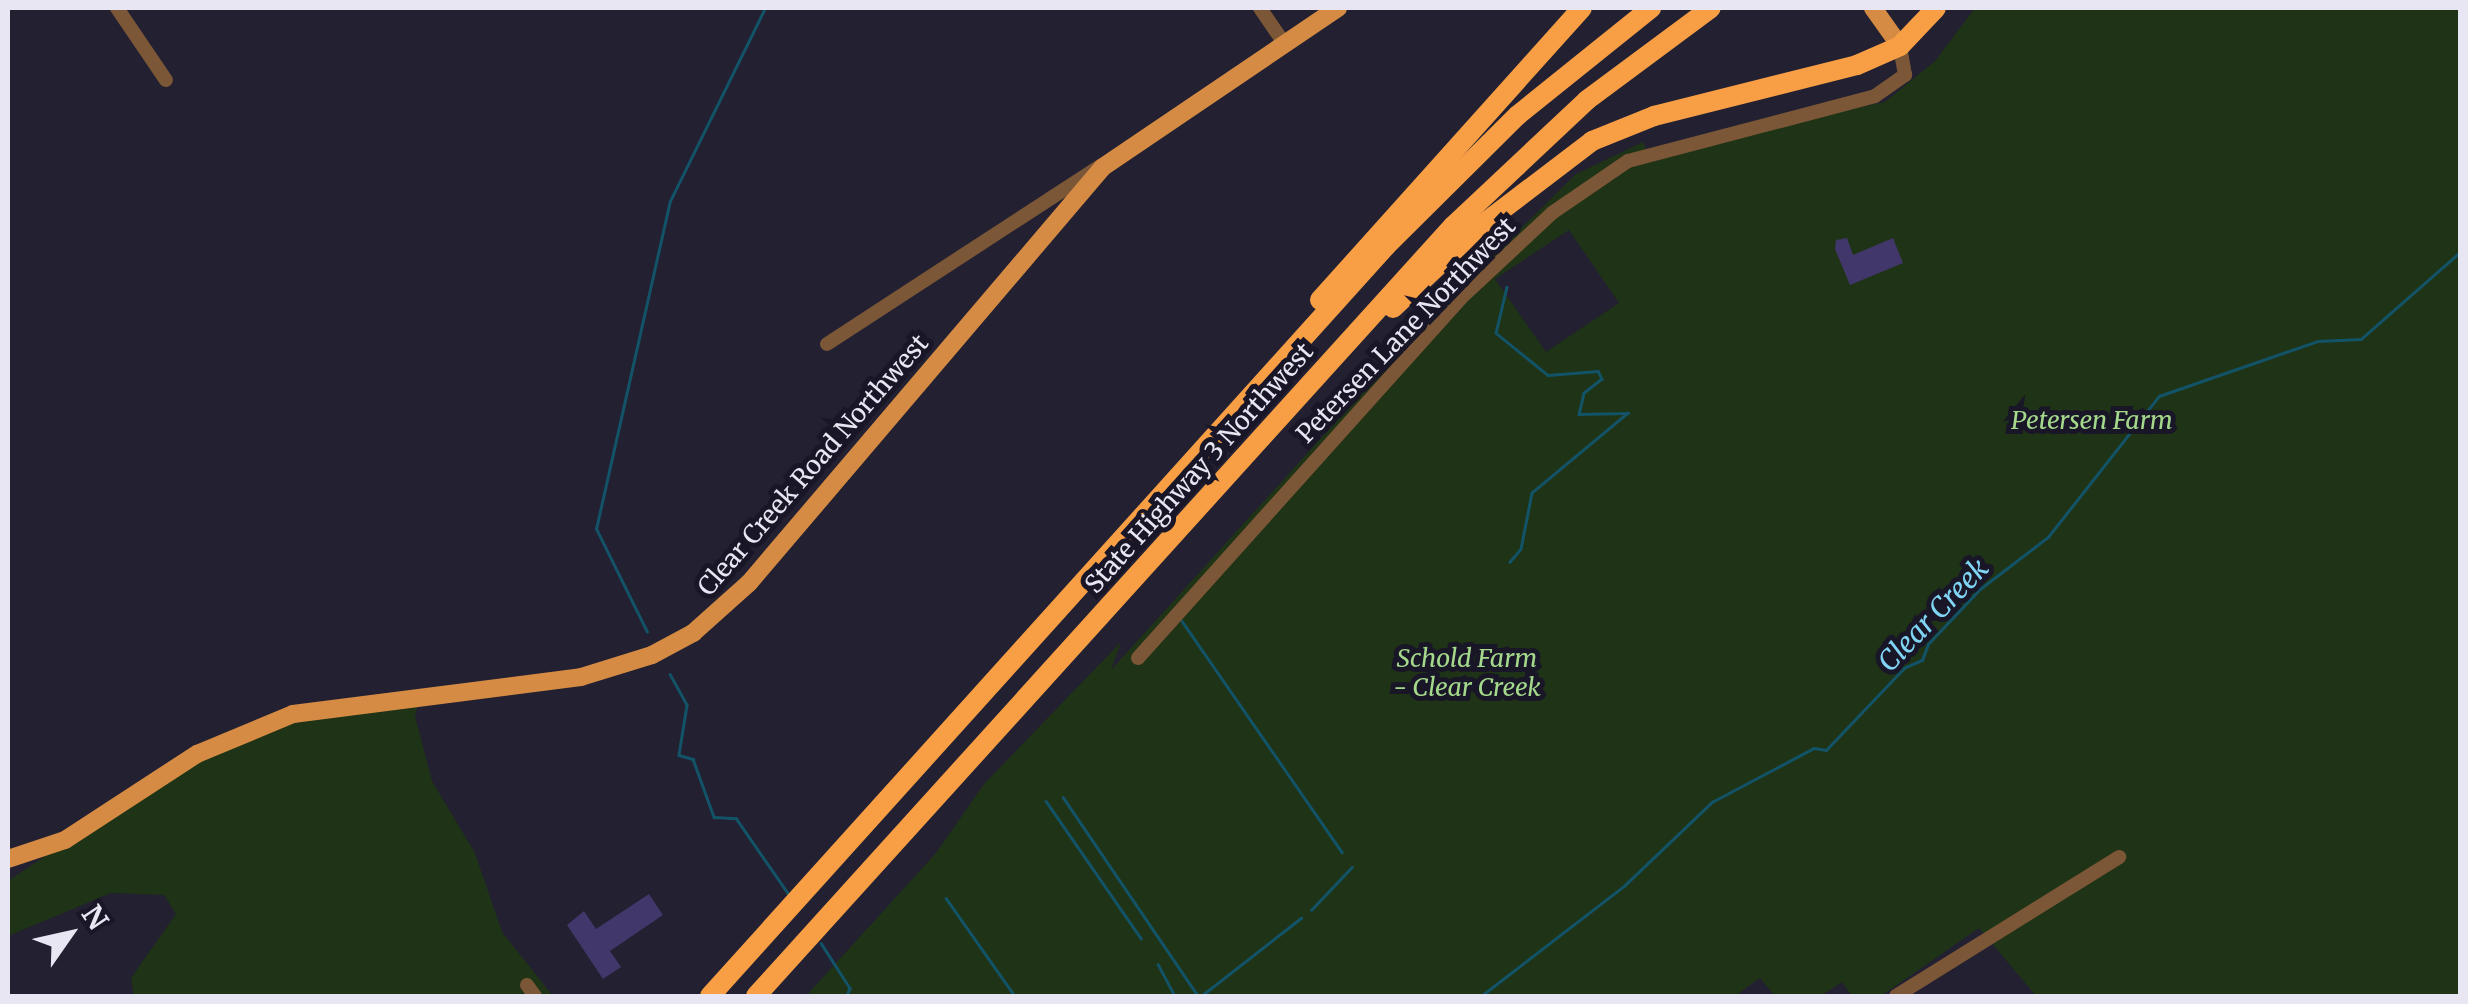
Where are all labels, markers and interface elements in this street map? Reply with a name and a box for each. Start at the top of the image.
street label: Petersen Lane Northwest [1290,211,1522,449]
street label: Clear Creek Road Northwest [691,328,935,602]
street label: State Highway 3 Northwest [1079,337,1319,599]
park label: Petersen Farm [2011,405,2173,435]
water label: Clear Creek [1871,552,1995,678]
park label: Schold Farm - Clear Creek [1393,644,1541,703]
north arrow [20,884,120,984]
text: N [74,898,116,936]

